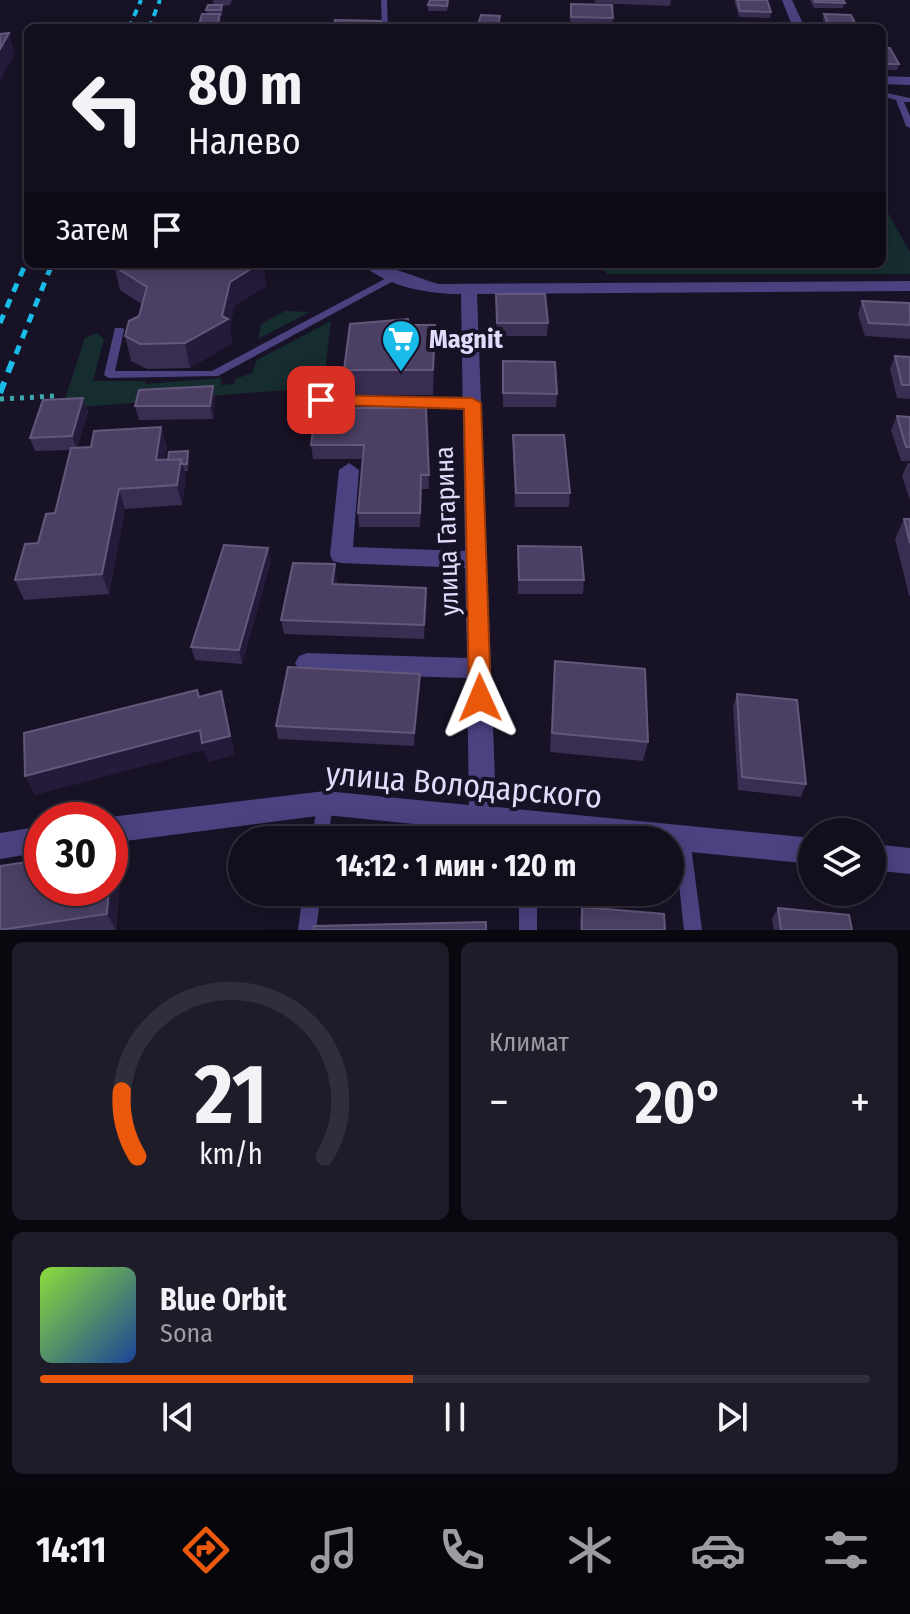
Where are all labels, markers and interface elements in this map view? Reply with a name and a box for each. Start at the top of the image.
text: 80 m [188,52,303,119]
icon: left [56,56,160,160]
text: Налево [188,120,301,164]
icon: arrive [145,208,189,252]
text: Затем [56,212,129,248]
supermarket icon: Magnit [380,318,422,373]
place label: Magnit [429,324,504,355]
pin [287,366,355,434]
icon: arrive [299,378,343,422]
street label: улица Гагарина [429,446,465,616]
position arrow [438,656,522,740]
street label: улица Володарского [324,754,604,816]
speed limit sign: 30 [24,802,128,906]
map controls [798,818,886,906]
button: layers [798,818,886,906]
text: 14:12 · 1 мин · 120 m [336,848,576,884]
text: Климат [489,1027,569,1058]
text: 21 [193,1045,267,1145]
text: 20° [635,1067,724,1139]
text: − [489,1076,509,1129]
text: + [850,1076,870,1129]
text: km/h [199,1137,262,1172]
text: Blue Orbit [160,1282,286,1318]
text: Sona [160,1318,213,1349]
icon: previous [156,1395,200,1439]
icon: pause [433,1395,477,1439]
icon: next [710,1395,754,1439]
icon: directions [178,1522,234,1578]
icon: music [306,1522,362,1578]
icon: phone [434,1522,490,1578]
icon: climate [562,1522,618,1578]
icon: car [690,1522,746,1578]
icon: filters [818,1522,874,1578]
text: 14:11 [36,1528,107,1572]

